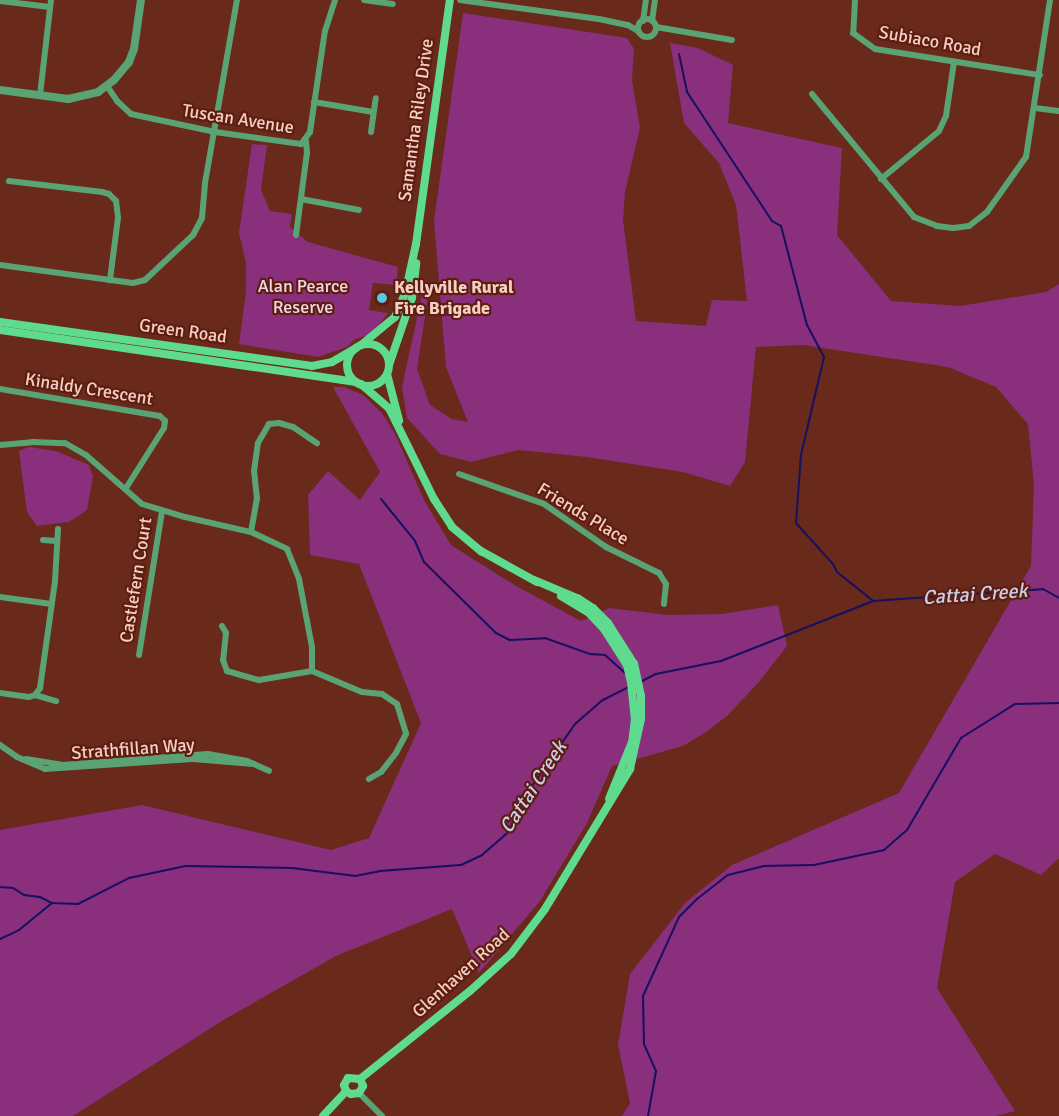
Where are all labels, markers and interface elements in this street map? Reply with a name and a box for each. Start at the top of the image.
street label: Subiaco Road [877,21,983,61]
street label: Samantha Riley Drive [394,37,438,203]
street label: Tuscan Avenue [181,100,295,138]
park label: Alan Pearce Reserve [258,276,348,318]
place label: Kellyville Rural Fire Brigade [394,277,514,320]
marker: Kellyville Rural Fire Brigade [375,291,389,305]
street label: Green Road [138,314,228,348]
street label: Kinaldy Crescent [23,368,155,410]
street label: Friends Place [533,478,633,550]
street label: Castlefern Court [115,516,157,644]
water label: Cattai Creek [922,578,1028,610]
street label: Strathfillan Way [71,734,195,764]
water label: Cattai Creek [494,736,572,838]
street label: Glenhaven Road [408,924,514,1022]

